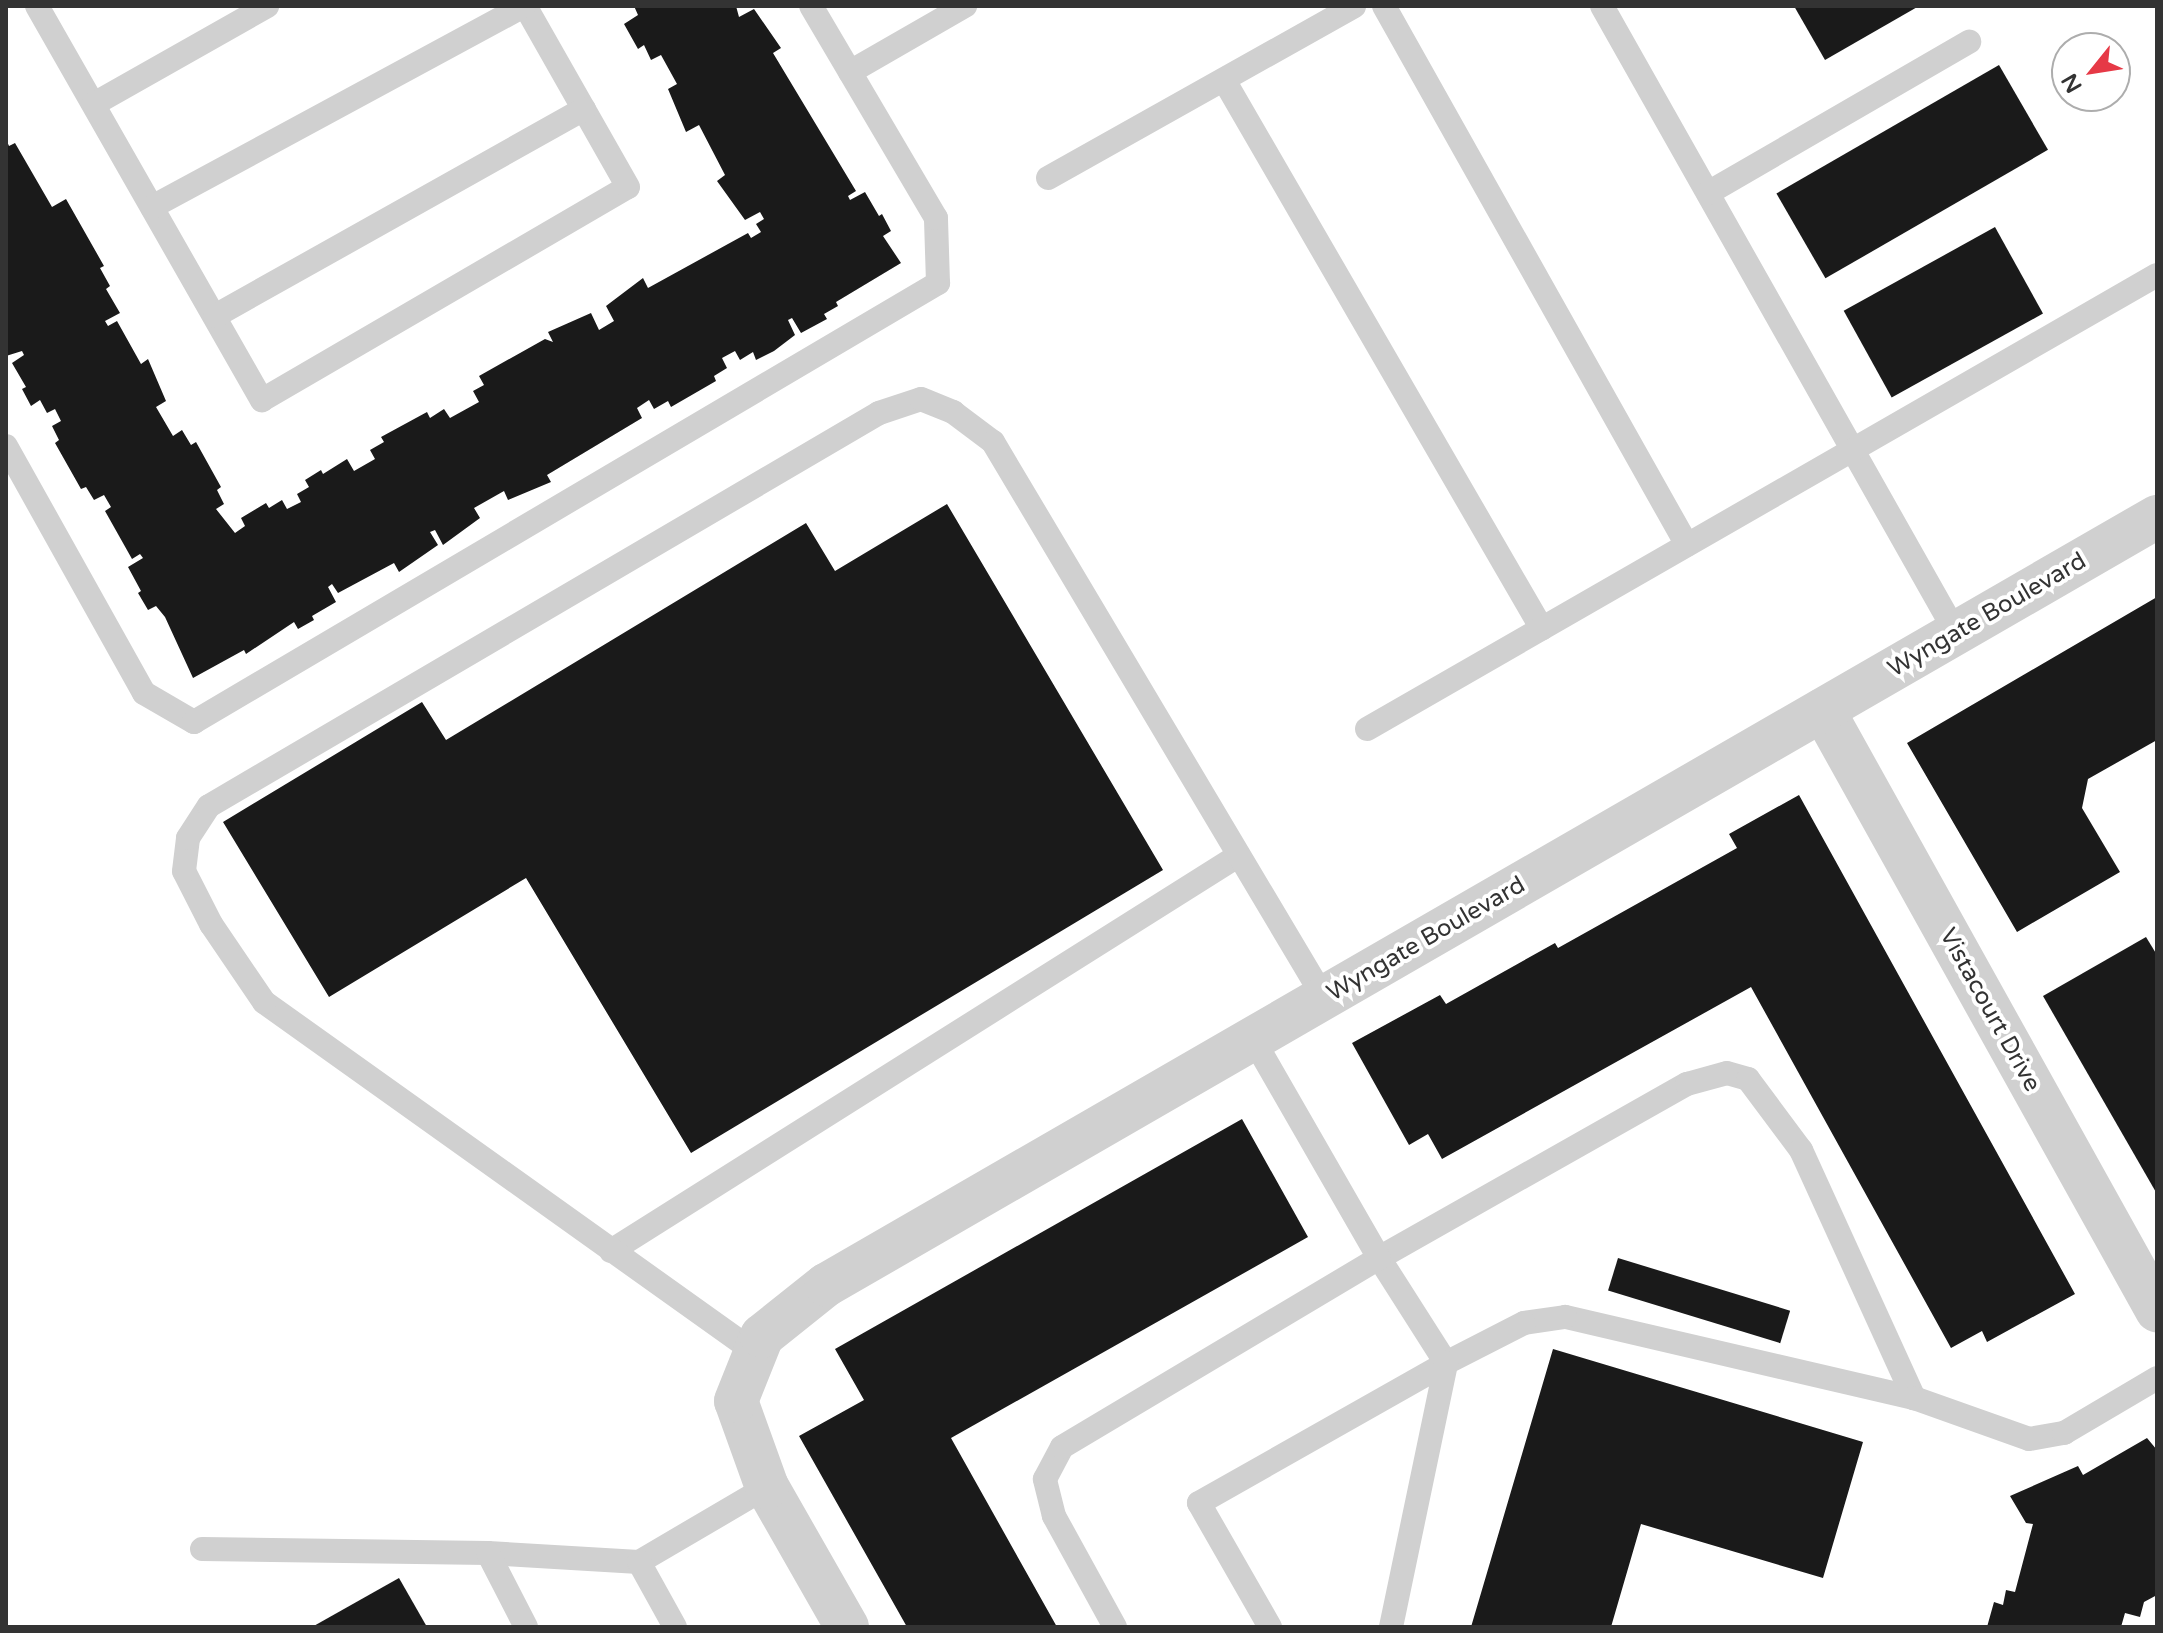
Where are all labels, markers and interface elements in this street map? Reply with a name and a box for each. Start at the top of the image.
north arrow [2051,32,2131,112]
text: N [2056,69,2088,97]
street label: Wyngate Boulevard [1883,547,2091,683]
street label: Wyngate Boulevard [1322,871,1530,1007]
street label: Vistacourt Drive [1933,923,2047,1097]

